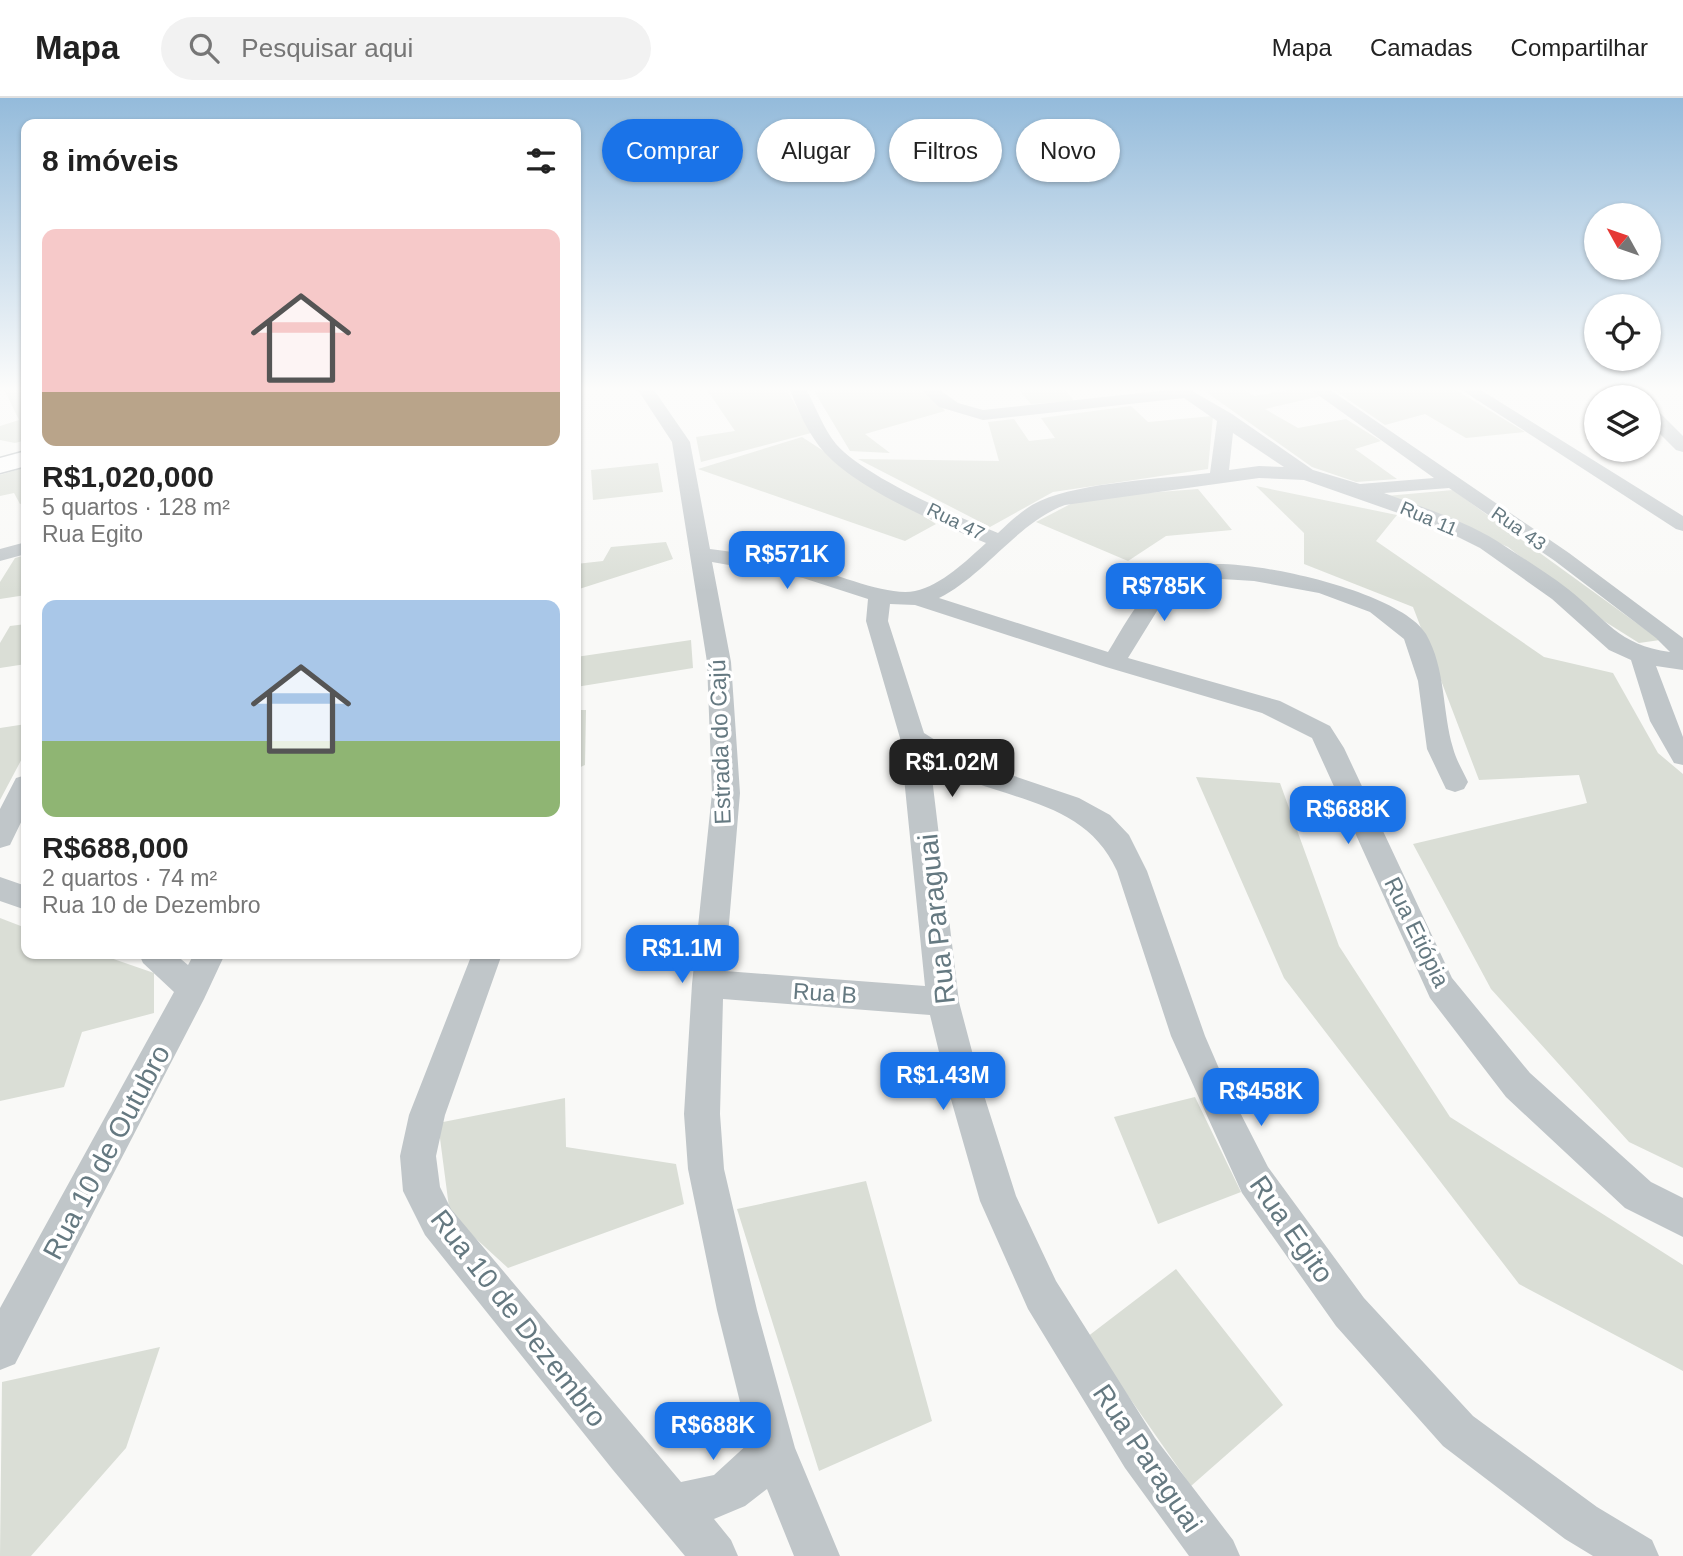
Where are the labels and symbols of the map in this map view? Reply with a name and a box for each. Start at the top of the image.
north arrow [1584,203,1661,280]
street label: Rua 11 [1397,497,1460,540]
street label: Rua 47 [924,499,988,544]
street label: Rua 43 [1488,502,1550,555]
pin: R$571K [730,532,844,591]
pin: R$785K [1107,564,1221,623]
street label: Estrada do Cajú [704,659,736,825]
pin: R$1.02M [887,740,1017,799]
pin: R$688K [1291,786,1405,846]
street label: Rua Paraguai [912,832,961,1006]
street label: Rua Etiópia [1379,873,1455,991]
pin: R$1.1M [625,926,739,985]
street label: Rua B [792,978,858,1008]
street label: Rua 10 de Outubro [37,1040,176,1265]
pin: R$1.43M [878,1052,1008,1112]
pin: R$458K [1204,1068,1318,1128]
street label: Rua Egito [1244,1170,1340,1289]
street label: Rua 10 de Dezembro [424,1204,613,1433]
street label: Rua Paraguai [1087,1379,1208,1538]
pin: R$688K [656,1402,770,1462]

